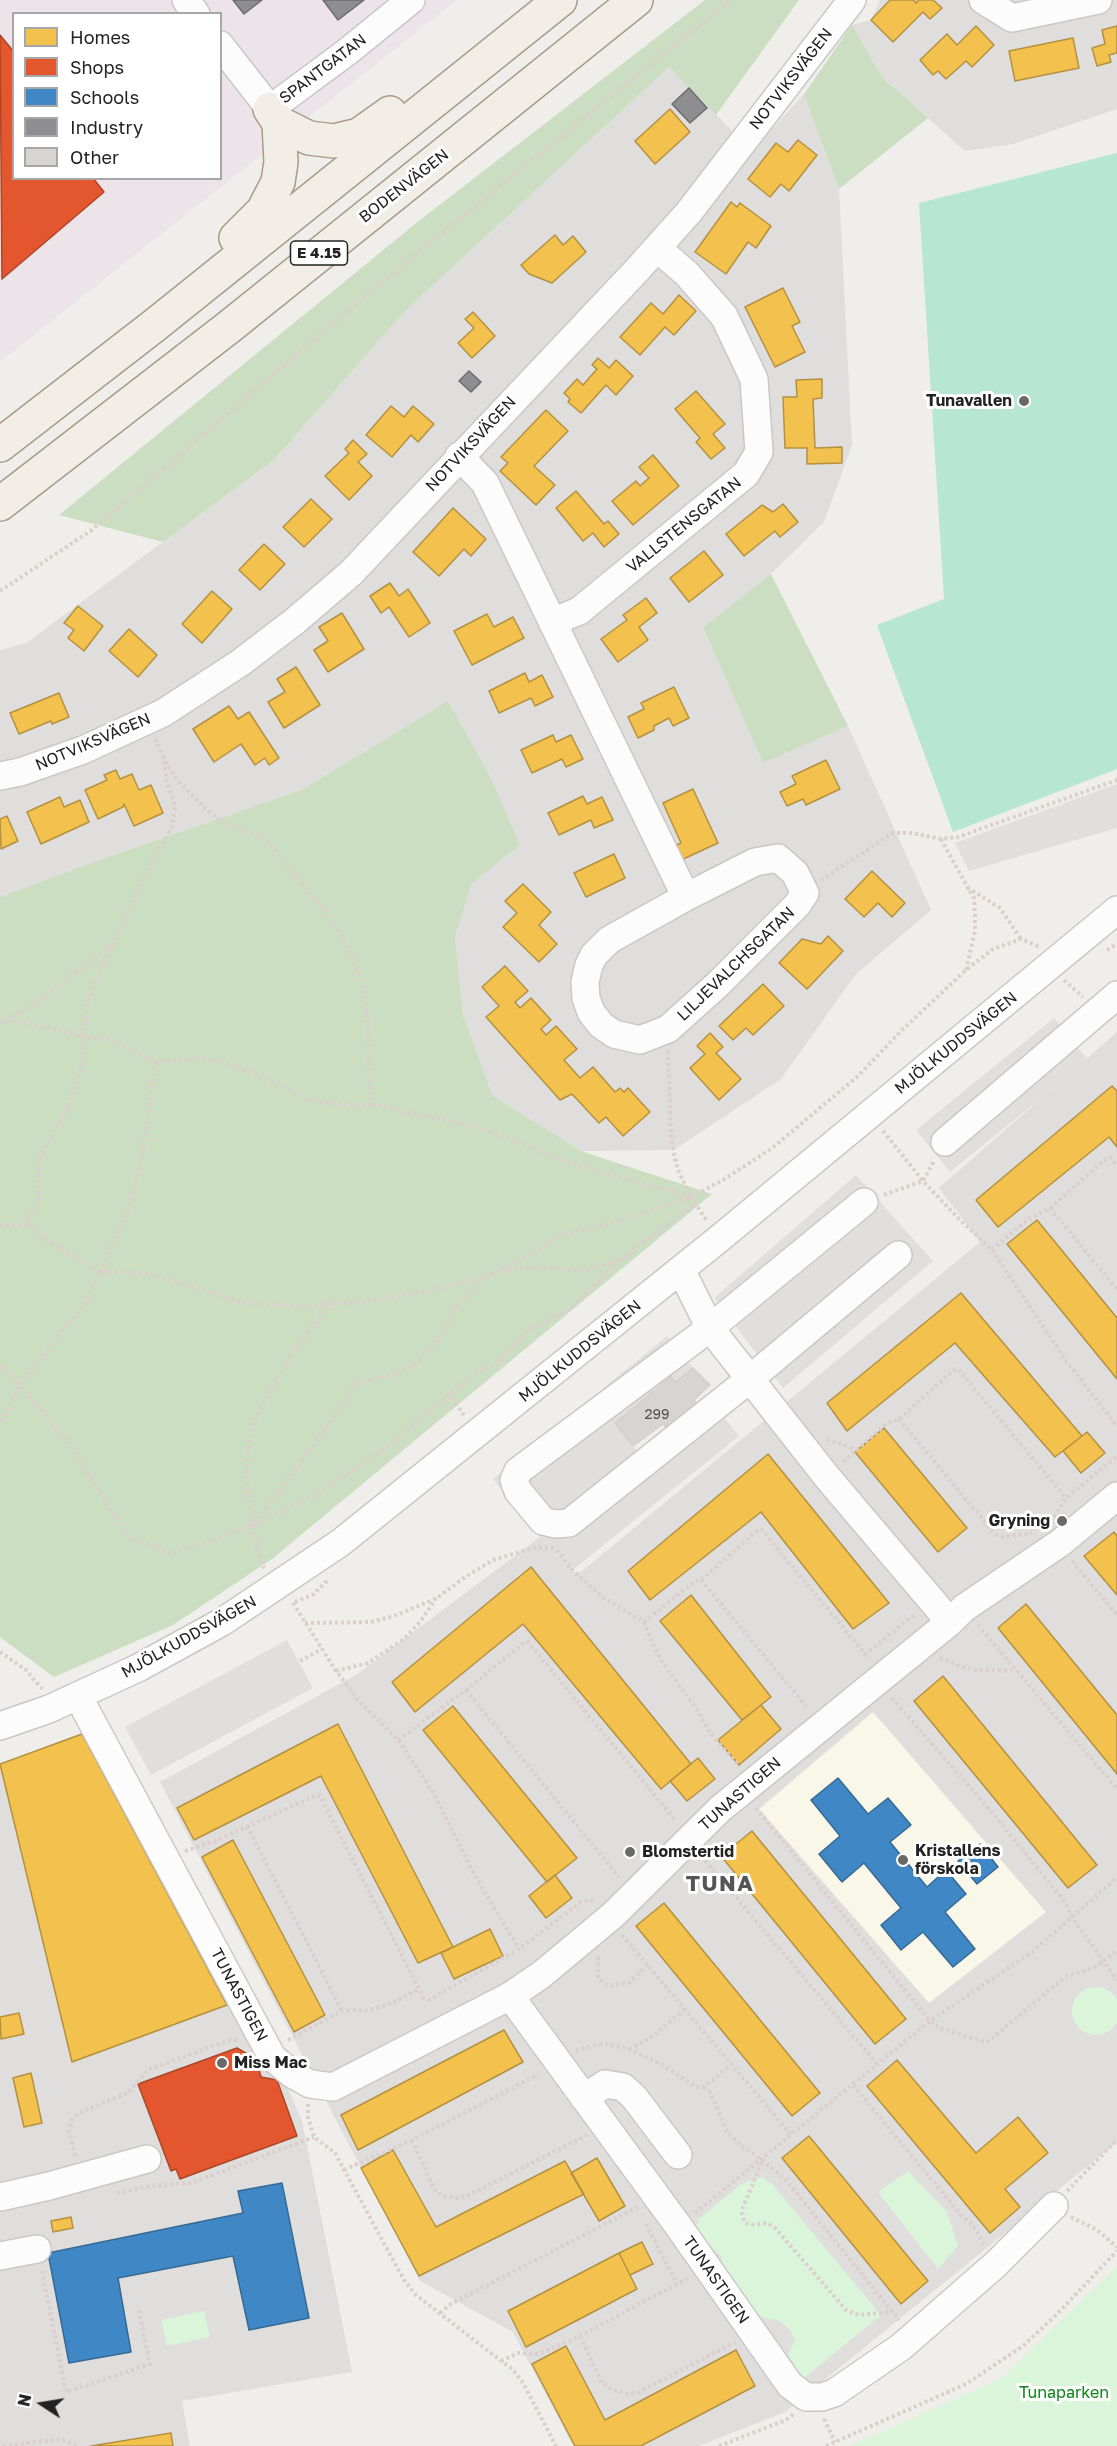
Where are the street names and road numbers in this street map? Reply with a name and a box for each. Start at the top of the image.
street label: NOTVIKSVÄGEN [745,24,837,134]
street label: SPANTGATAN [276,30,370,108]
street label: BODENVÄGEN [355,145,453,227]
road number: E 4.15 [290,241,348,265]
street label: NOTVIKSVÄGEN [422,392,520,496]
street label: VALLSTENSGATAN [623,473,745,577]
street label: NOTVIKSVÄGEN [32,709,154,775]
street label: LILJEVALCHSGATAN [673,903,799,1025]
street label: MJÖLKUDDSVÄGEN [891,988,1021,1098]
street label: MJÖLKUDDSVÄGEN [515,1296,645,1406]
street label: MJÖLKUDDSVÄGEN [118,1592,260,1682]
street label: TUNASTIGEN [695,1753,785,1835]
street label: TUNASTIGEN [206,1945,272,2045]
street label: TUNASTIGEN [679,2232,753,2328]

